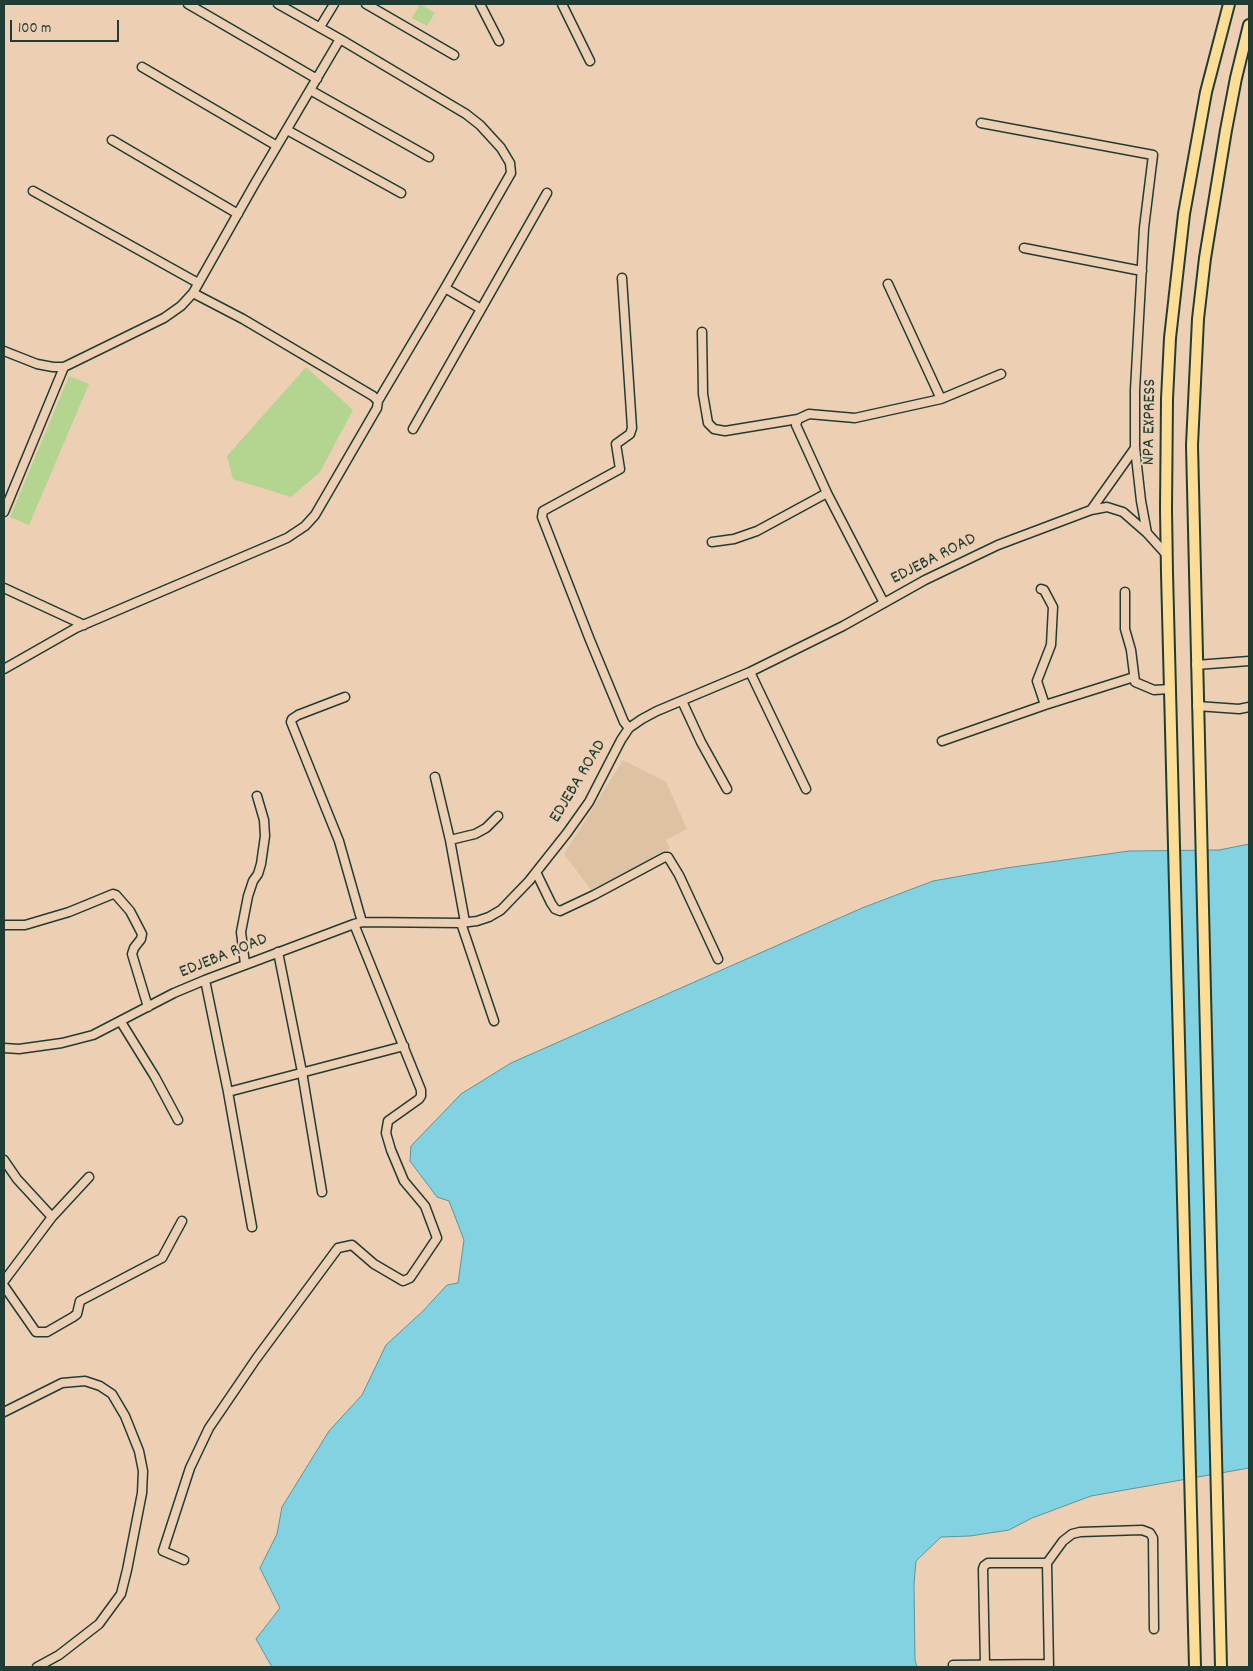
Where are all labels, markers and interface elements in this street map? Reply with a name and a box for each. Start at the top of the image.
scale bar [12,10,121,42]
text: 100 m [18,18,51,40]
street label: NPA EXPRESS [1139,379,1163,465]
street label: EDJEBA ROAD [888,529,980,591]
street label: EDJEBA ROAD [546,737,612,827]
street label: EDJEBA ROAD [177,930,271,984]

